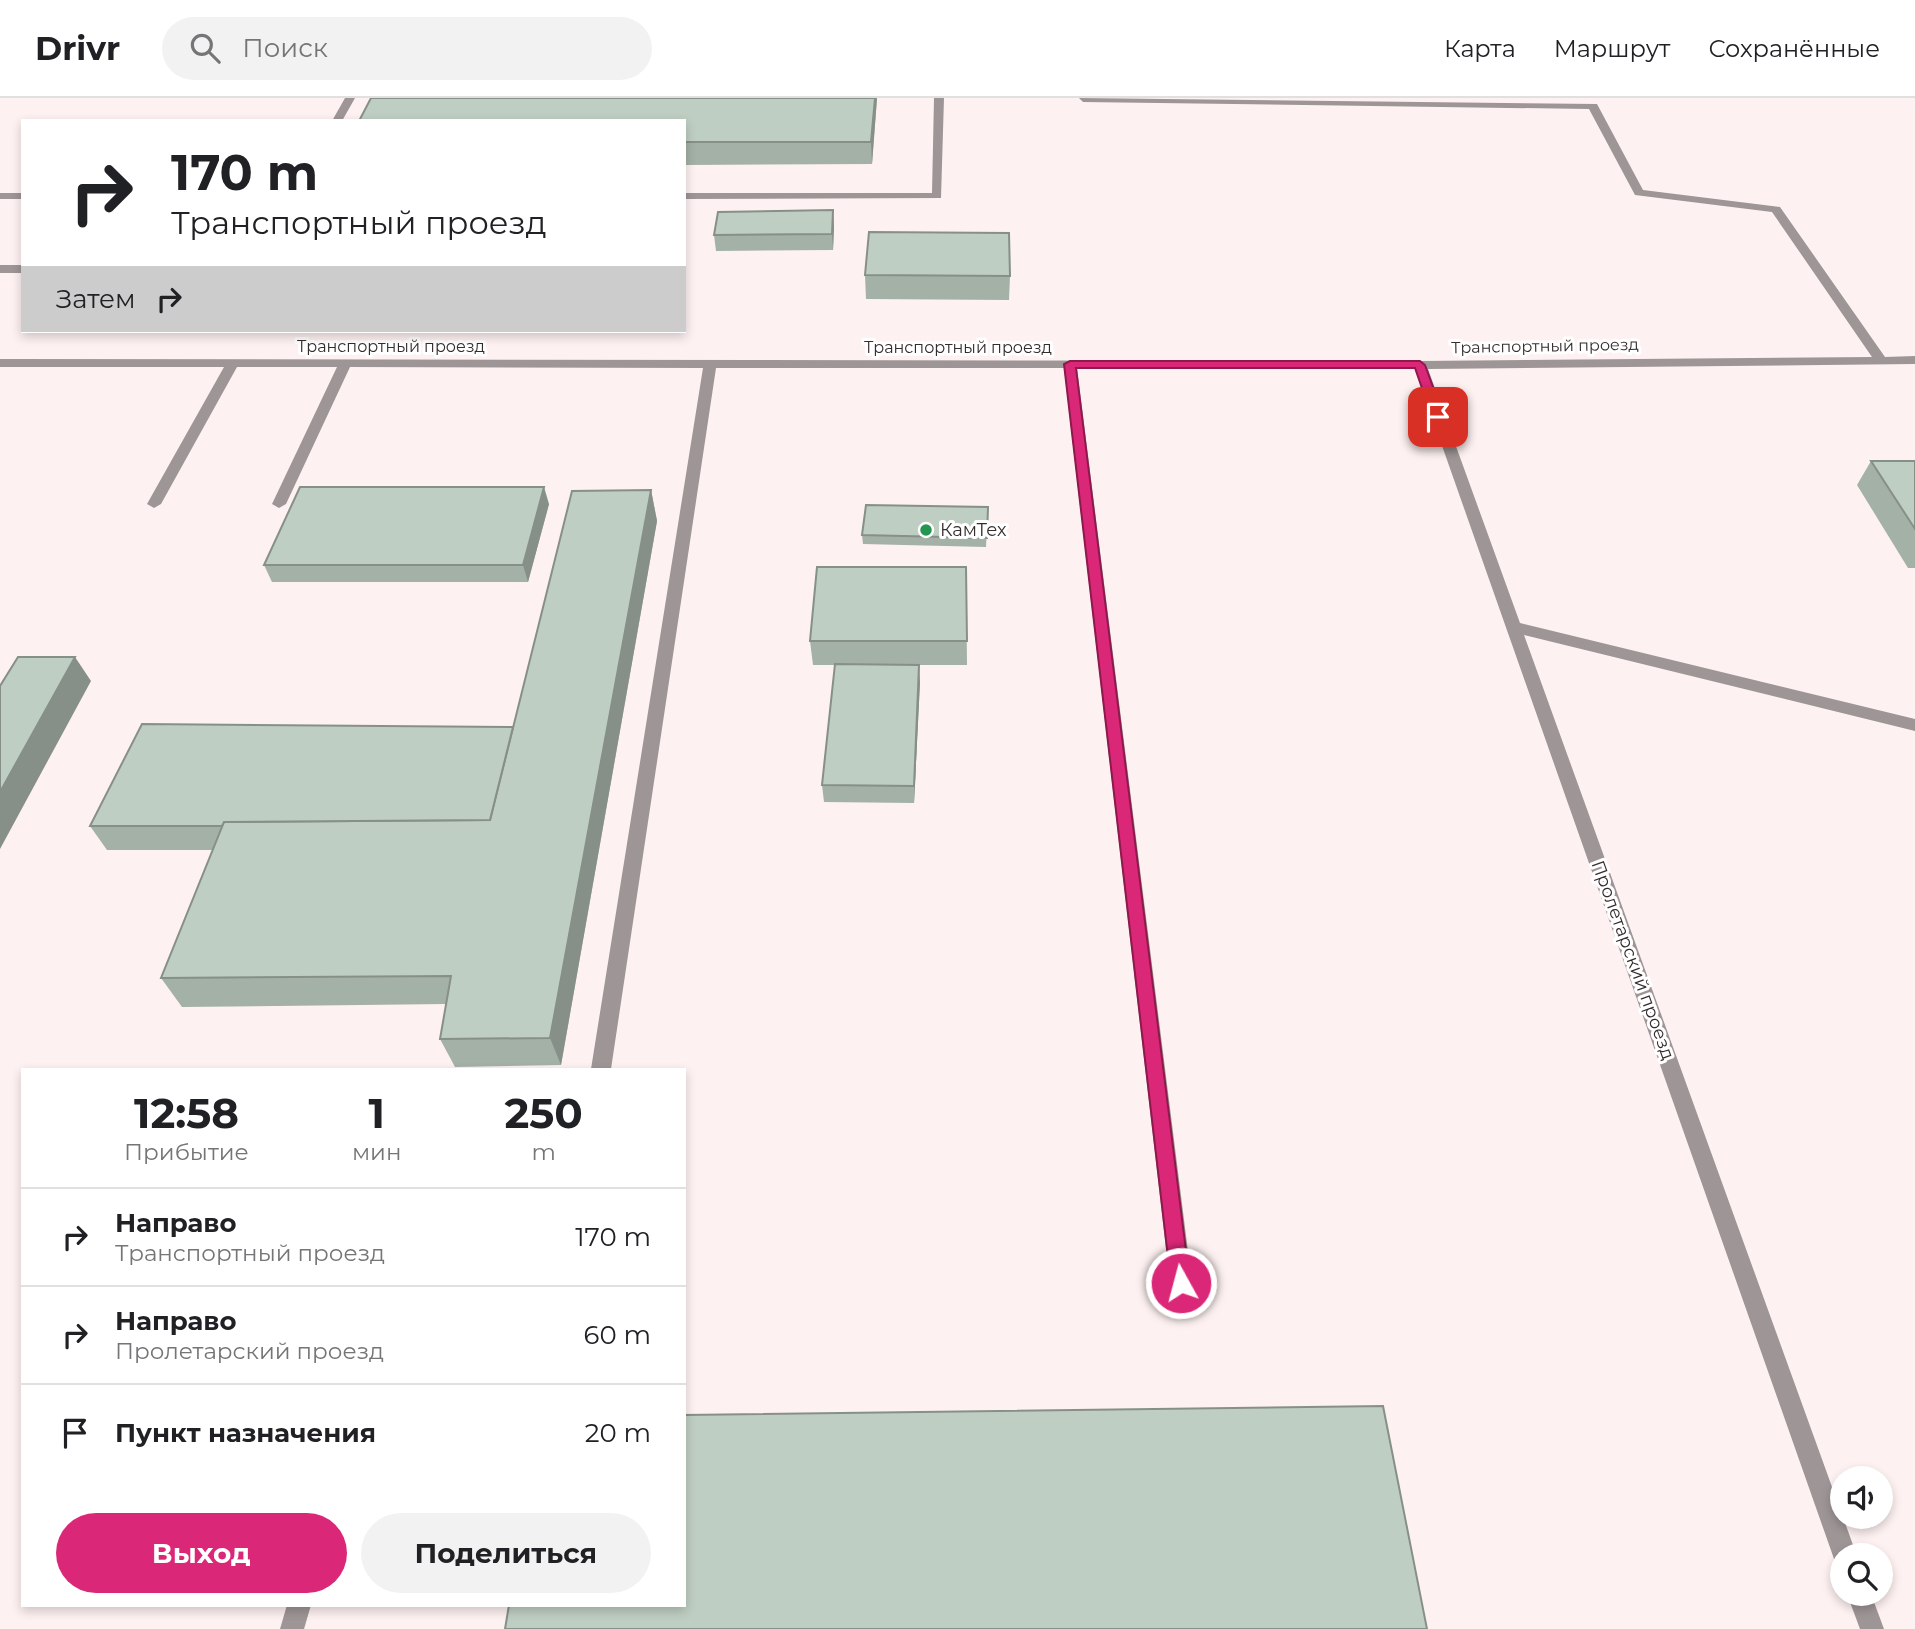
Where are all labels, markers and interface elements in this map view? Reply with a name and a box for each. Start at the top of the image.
search box [162,17,652,80]
text: Drivr [35,28,120,68]
icon: search [186,29,224,67]
text: Поиск [242,32,328,64]
text: Карта [1444,34,1516,63]
text: Маршрут [1554,34,1670,63]
text: Сохранённые [1708,34,1880,63]
text: 170 m [171,143,318,202]
icon: right [56,147,147,238]
text: Транспортный проезд [171,203,547,242]
icon: right [150,280,188,318]
text: Затем [56,283,136,315]
street label: Транспортный проезд [1451,335,1639,357]
street label: Транспортный проезд [297,337,485,356]
street label: Транспортный проезд [864,338,1052,357]
pin [1408,387,1468,447]
icon: arrive [1419,398,1457,436]
place label: КамТех [940,519,1007,541]
marker: КамТех [918,522,934,538]
street label: Пролетарский проезд [1587,857,1679,1063]
text: 12:58 [134,1087,239,1139]
text: 1 [368,1087,385,1139]
text: 250 [505,1087,583,1139]
text: Прибытие [124,1138,249,1166]
text: мин [352,1138,401,1166]
text: m [532,1138,556,1166]
text: Направо [115,1207,236,1239]
icon: right [56,1218,94,1256]
text: 170 m [575,1221,651,1253]
text: Транспортный проезд [115,1239,385,1267]
position arrow [1144,1246,1218,1320]
text: Направо [115,1305,236,1337]
icon: right [56,1316,94,1354]
text: 60 m [584,1319,651,1351]
text: Пролетарский проезд [115,1337,384,1365]
icon: arrive [56,1414,94,1452]
text: Пункт назначения [115,1417,376,1449]
text: 20 m [585,1417,651,1449]
map controls [1830,1466,1893,1606]
button: sound [1830,1466,1893,1529]
button: Выход [56,1513,347,1593]
button: Поделиться [361,1513,651,1593]
button: search [1830,1543,1893,1606]

